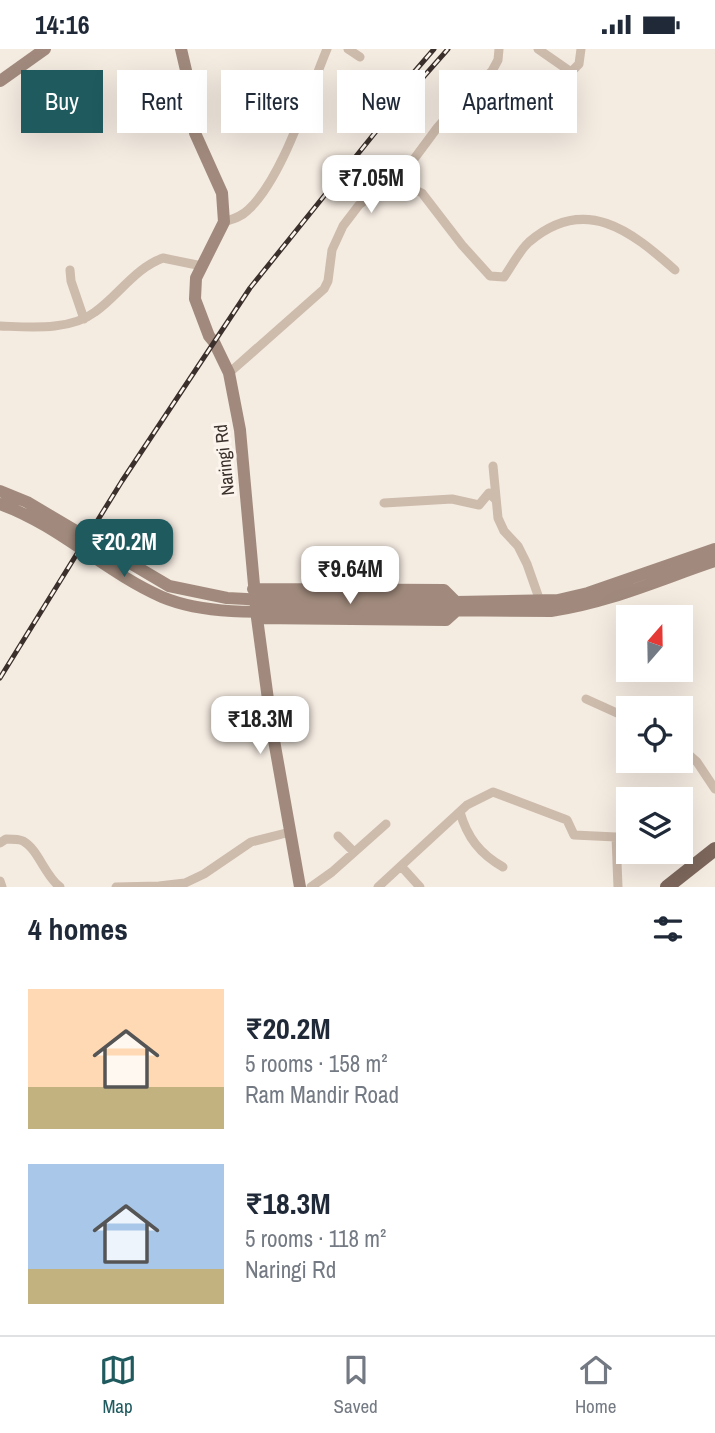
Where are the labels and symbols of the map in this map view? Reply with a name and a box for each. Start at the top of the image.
pin: ₹7.05M [314,155,428,215]
street label: Naringi Rd [208,423,240,497]
pin: ₹20.2M [67,519,181,579]
pin: ₹9.64M [293,547,407,606]
north arrow [616,605,693,683]
pin: ₹18.3M [203,697,317,756]

